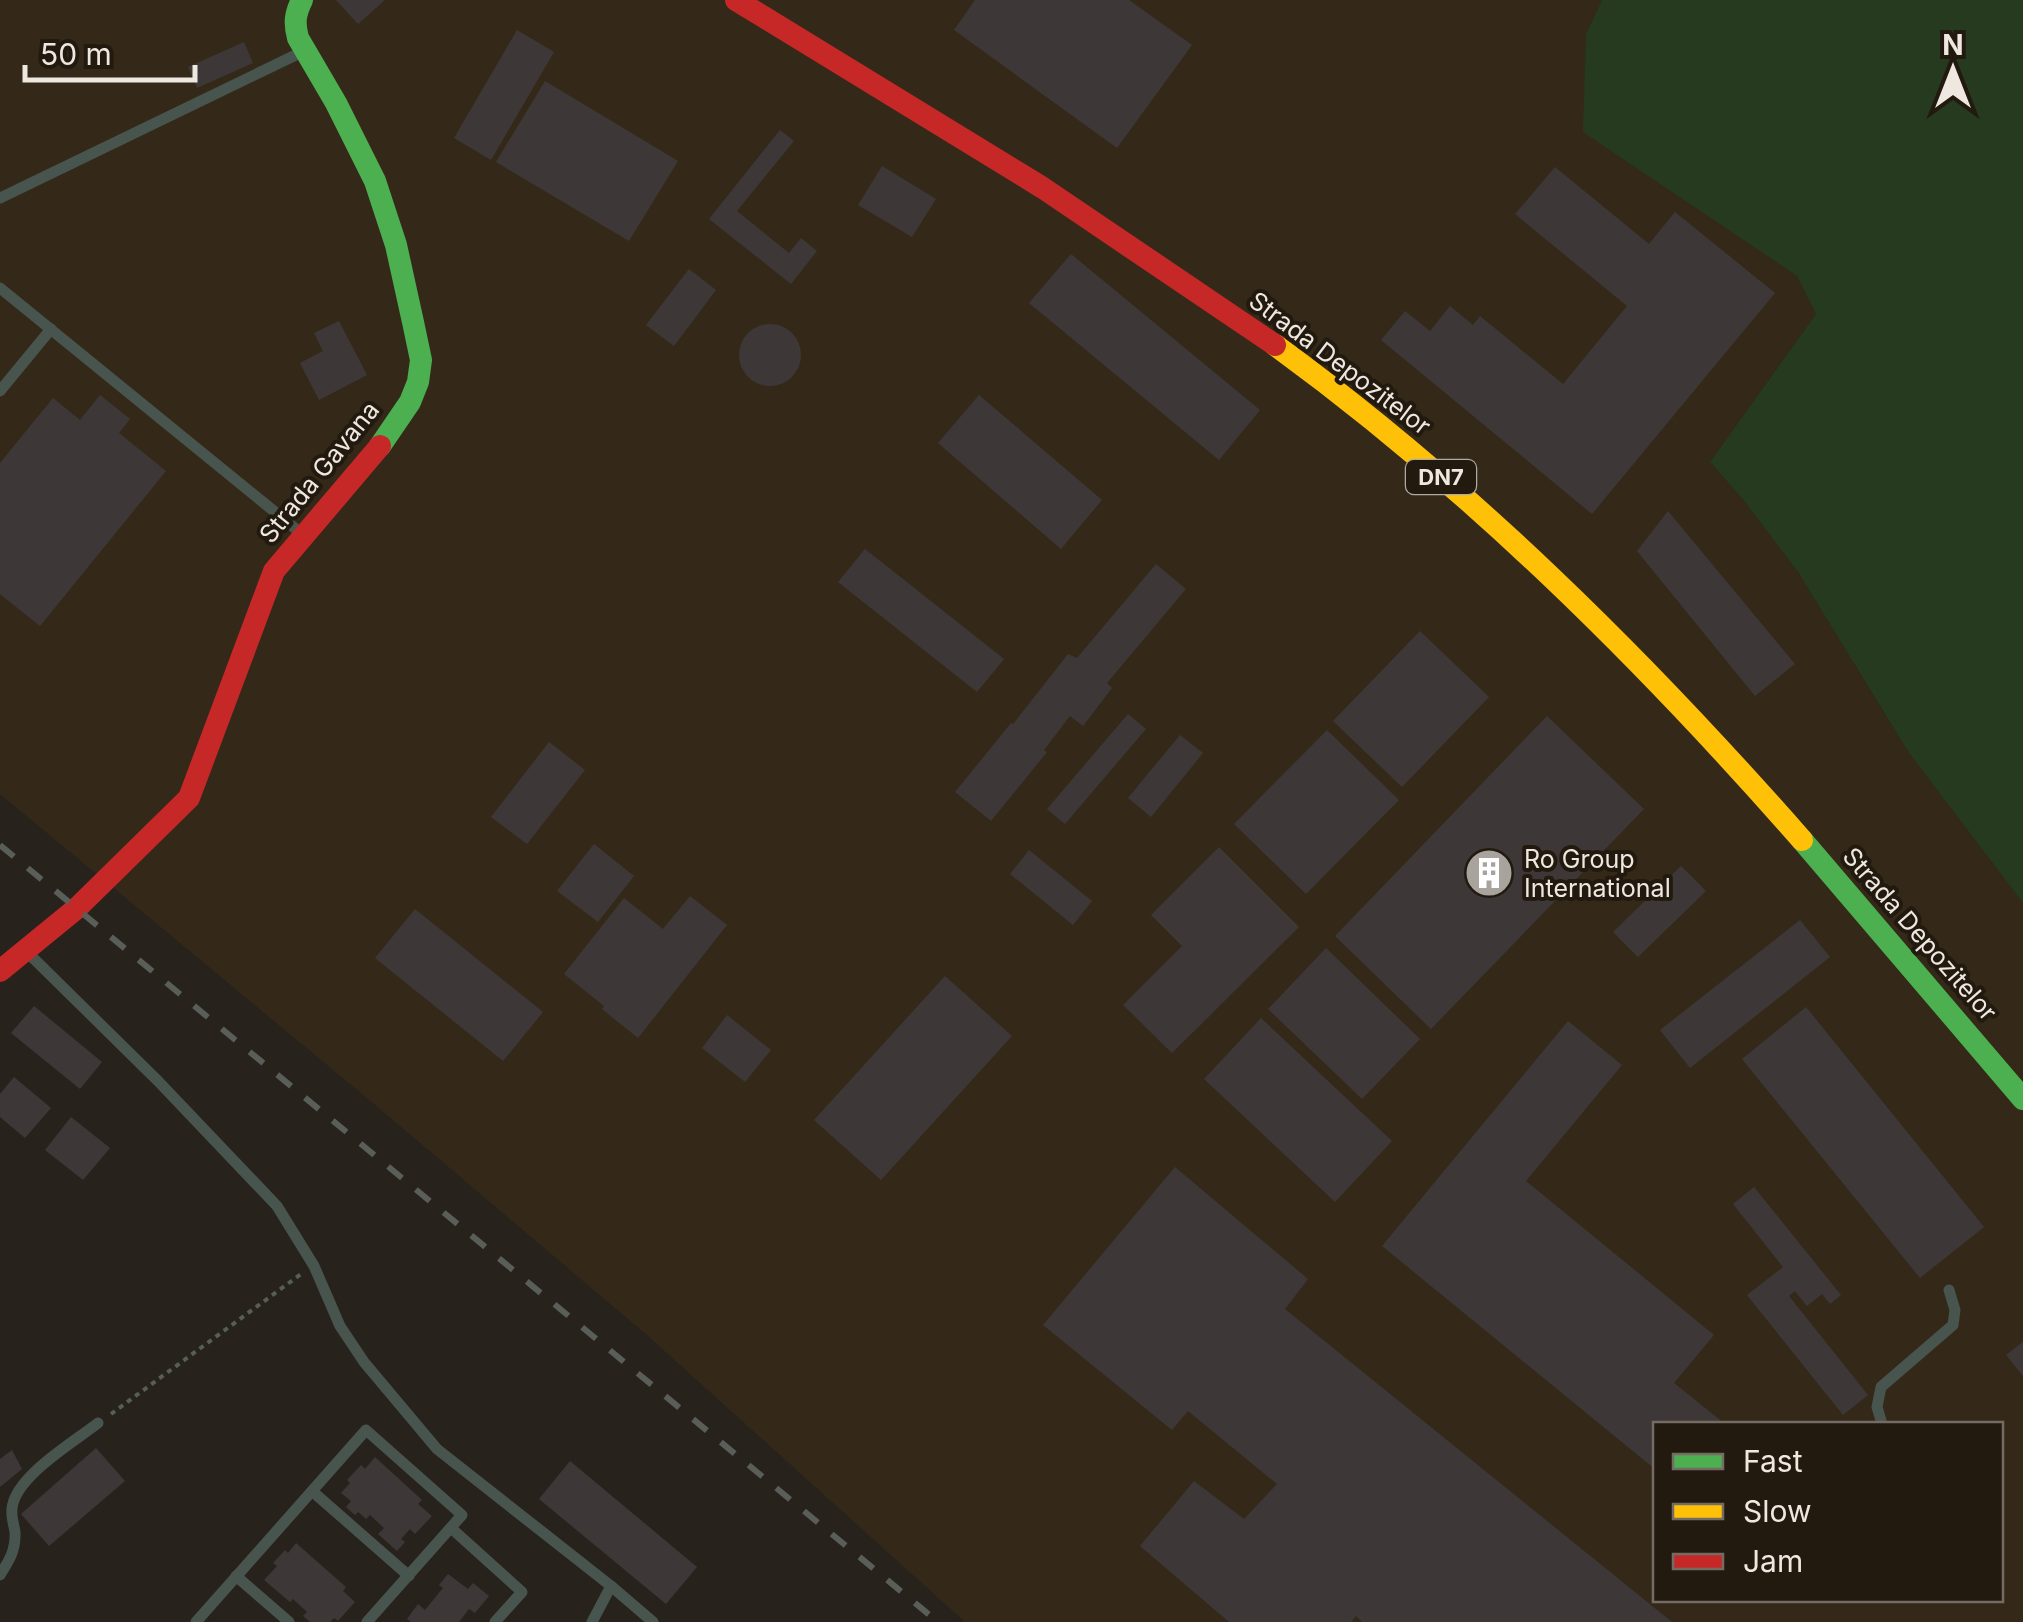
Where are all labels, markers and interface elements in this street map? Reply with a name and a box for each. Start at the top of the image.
scale bar [25,20,195,82]
north arrow [1903,20,2003,120]
text: N [1942,28,1964,62]
text: 50 m [40,36,112,72]
street label: Strada Depozitelor [1243,285,1437,441]
street label: Strada Gavana [253,395,385,549]
road number: DN7 [1406,460,1476,494]
street label: Strada Depozitelor [1837,841,2003,1027]
place label: Ro Group International [1524,844,1671,903]
building icon: Ro Group International [1463,847,1515,899]
legend [1653,1422,2003,1602]
text: Fast [1743,1443,1803,1479]
text: Slow [1743,1493,1812,1529]
text: Jam [1743,1543,1803,1579]

